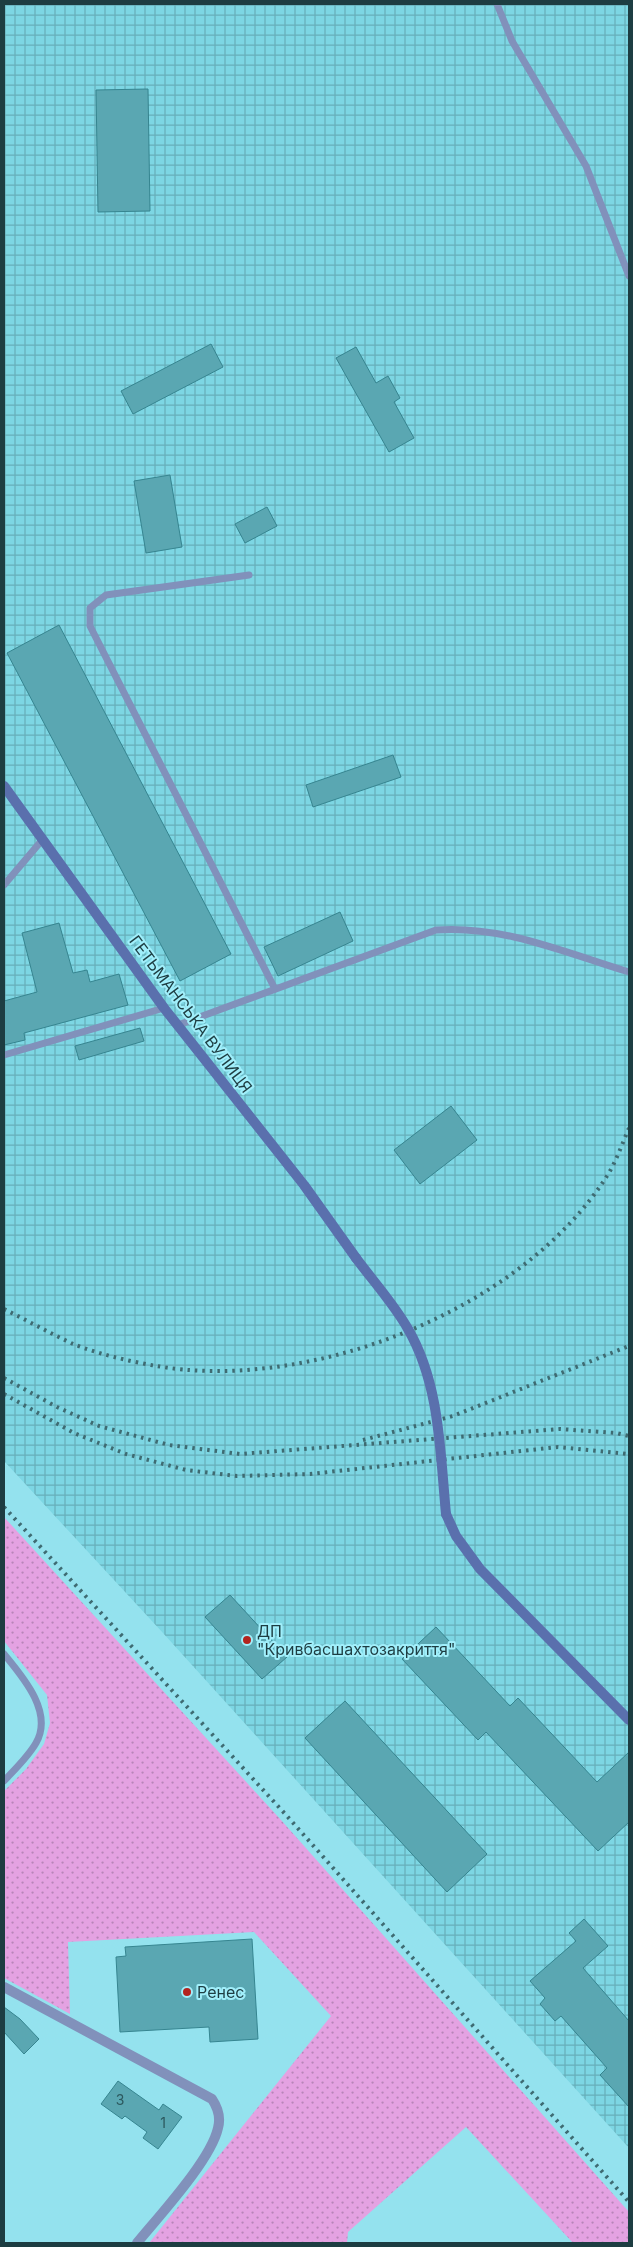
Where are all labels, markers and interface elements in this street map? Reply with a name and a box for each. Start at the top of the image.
street label: ГЕТЬМАНСЬКА ВУЛИЦЯ [125,931,257,1097]
place label: ДП "Кривбасшахтозакриття" [257,1621,455,1659]
marker: ДП "Кривбасшахтозакриття" [241,1634,253,1646]
place label: Ренес [197,1982,244,2002]
marker: Ренес [181,1986,193,1998]
house number: 3 [116,2091,124,2108]
house number: 1 [160,2114,166,2131]

